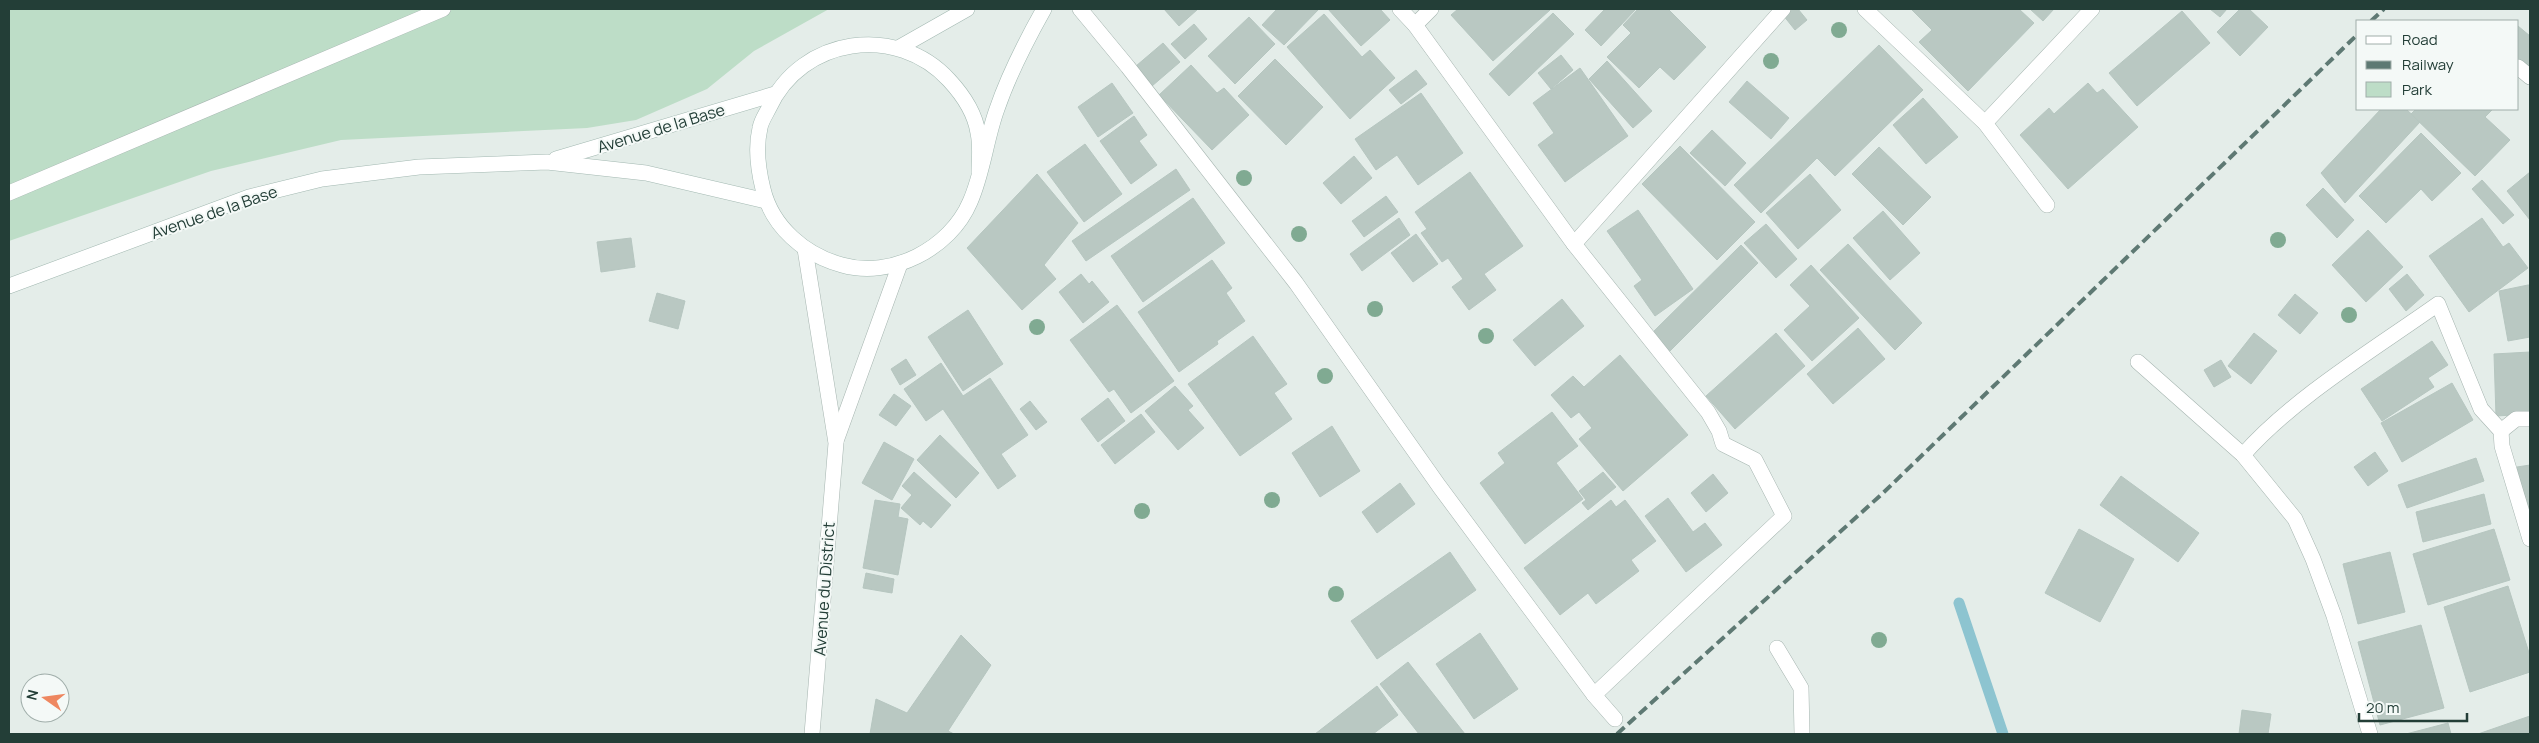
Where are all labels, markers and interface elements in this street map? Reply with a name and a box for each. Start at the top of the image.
legend [2356,20,2519,110]
text: Road [2402,29,2438,50]
text: Railway [2402,54,2454,75]
text: Park [2402,79,2432,100]
street label: Avenue de la Base [595,98,727,158]
street label: Avenue de la Base [148,180,280,244]
street label: Avenue du District [808,521,840,657]
north arrow [20,673,70,723]
text: N [21,688,42,702]
scale bar [2359,690,2466,722]
text: 20 m [2366,697,2399,718]

